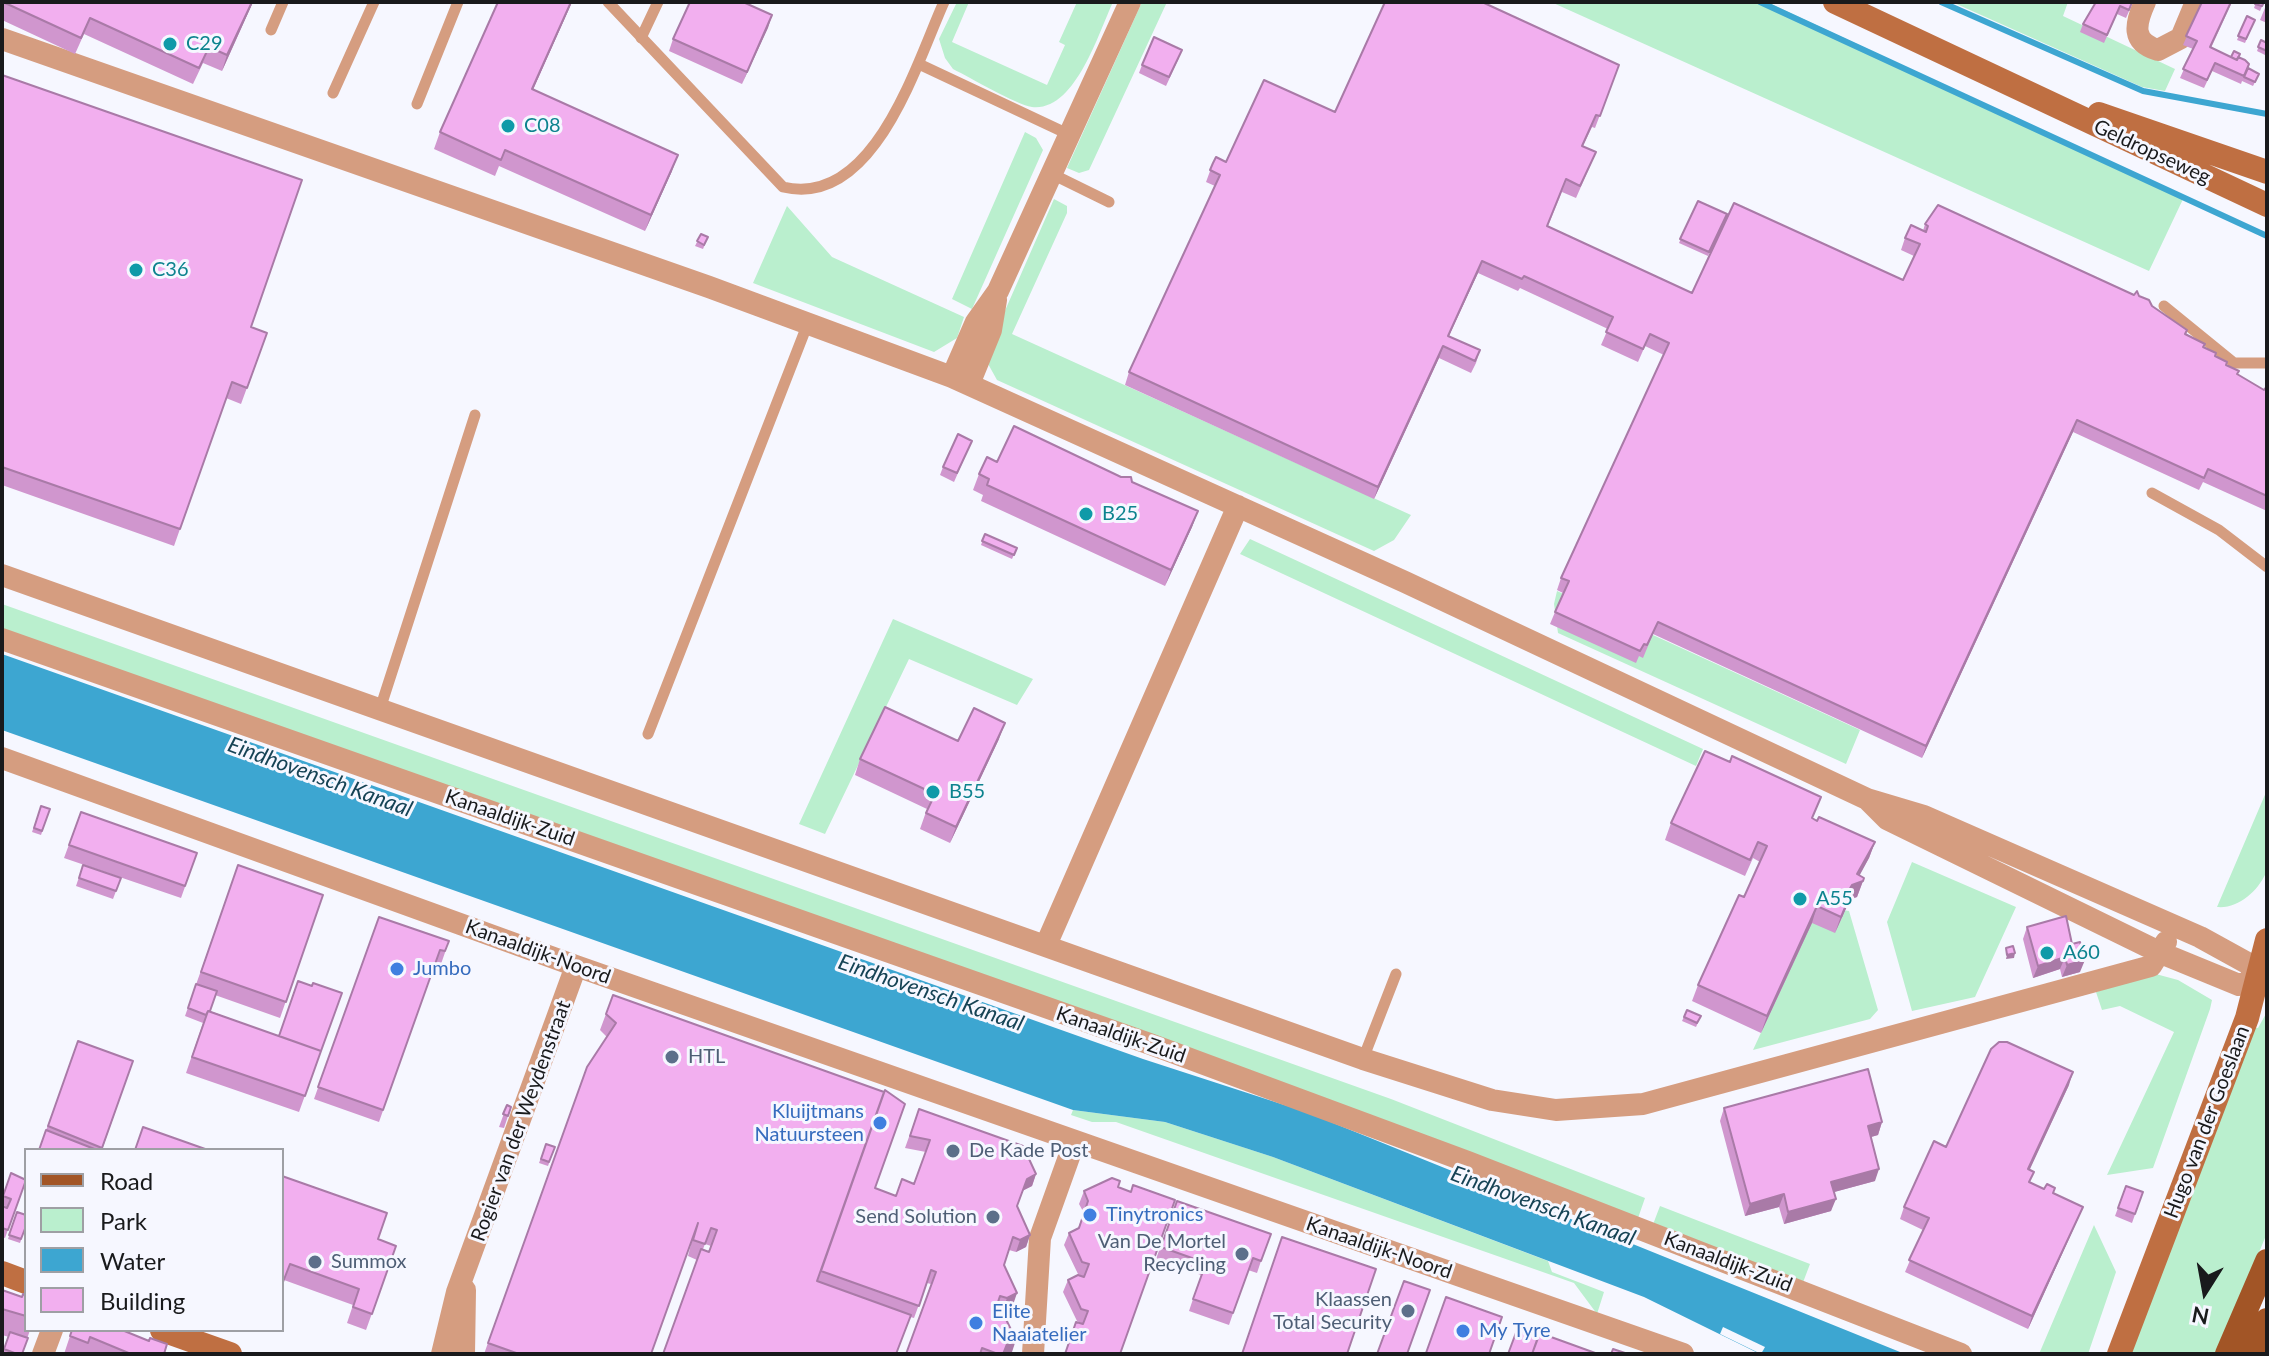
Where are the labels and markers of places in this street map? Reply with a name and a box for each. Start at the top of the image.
place label: C29 [186,32,223,56]
marker: C29 [161,35,179,53]
place label: C08 [524,114,561,138]
marker: C08 [499,117,517,135]
place label: C36 [152,258,189,282]
marker: C36 [127,261,145,279]
place label: B25 [1102,502,1138,526]
marker: B25 [1077,505,1095,523]
place label: B55 [949,780,985,804]
marker: B55 [924,783,942,801]
place label: A55 [1816,887,1853,911]
marker: A55 [1791,890,1809,908]
place label: A60 [2063,941,2100,965]
marker: A60 [2038,944,2056,962]
place label: Jumbo [413,957,471,981]
marker: Jumbo [388,960,406,978]
place label: HTL [688,1045,725,1069]
marker: HTL [663,1048,681,1066]
place label: Kluijtmans Natuursteen [754,1100,864,1147]
marker: Kluijtmans Natuursteen [871,1114,889,1132]
place label: De Kade Post [969,1139,1088,1163]
marker: De Kade Post [944,1142,962,1160]
place label: Tinytronics [1106,1203,1203,1227]
place label: Send Solution [855,1205,977,1229]
marker: Tinytronics [1081,1206,1099,1224]
marker: Send Solution [984,1208,1002,1226]
place label: Van De Mortel Recycling [1098,1230,1226,1277]
marker: Van De Mortel Recycling [1233,1245,1251,1263]
place label: Summox [331,1250,407,1274]
marker: Summox [306,1253,324,1271]
place label: Klaassen Total Security [1273,1288,1392,1335]
place label: Elite Naaiatelier [992,1300,1086,1347]
marker: Klaassen Total Security [1399,1302,1417,1320]
marker: Elite Naaiatelier [967,1314,985,1332]
place label: My Tyre [1479,1319,1551,1343]
marker: My Tyre [1454,1322,1472,1340]

